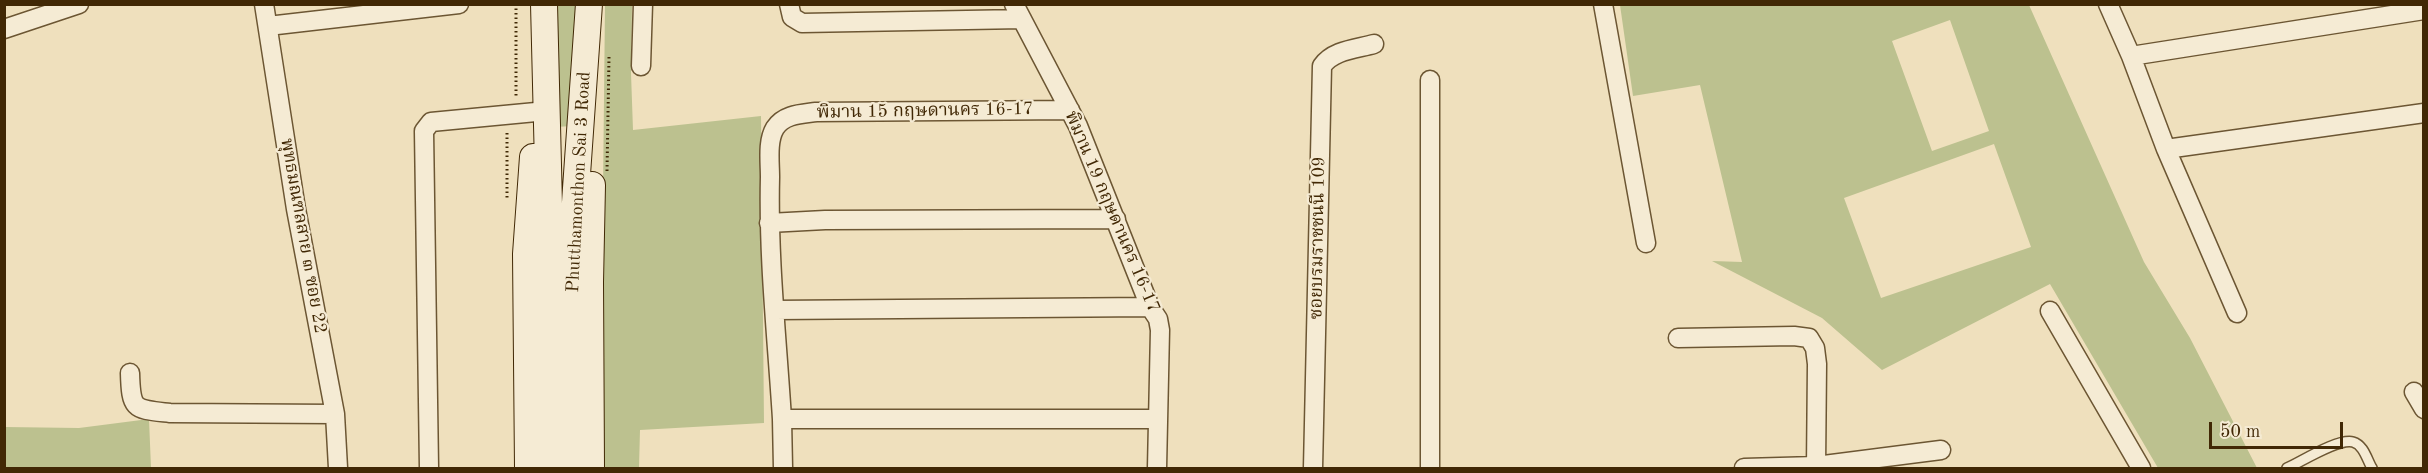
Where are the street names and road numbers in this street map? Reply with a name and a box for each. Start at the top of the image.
street label: Phutthamonthon Sai 3 Road [562,71,596,293]
street label: พิมาน 15 กฤษดานคร 16-17 [816,98,1034,124]
street label: พิมาน 19 กฤษดานคร 16-17 [1060,108,1164,316]
street label: พุทธมณฑลสาย ๓ ซอย 22 [275,137,331,335]
street label: ซอยบรมราชชนนี 109 [1306,156,1330,320]

